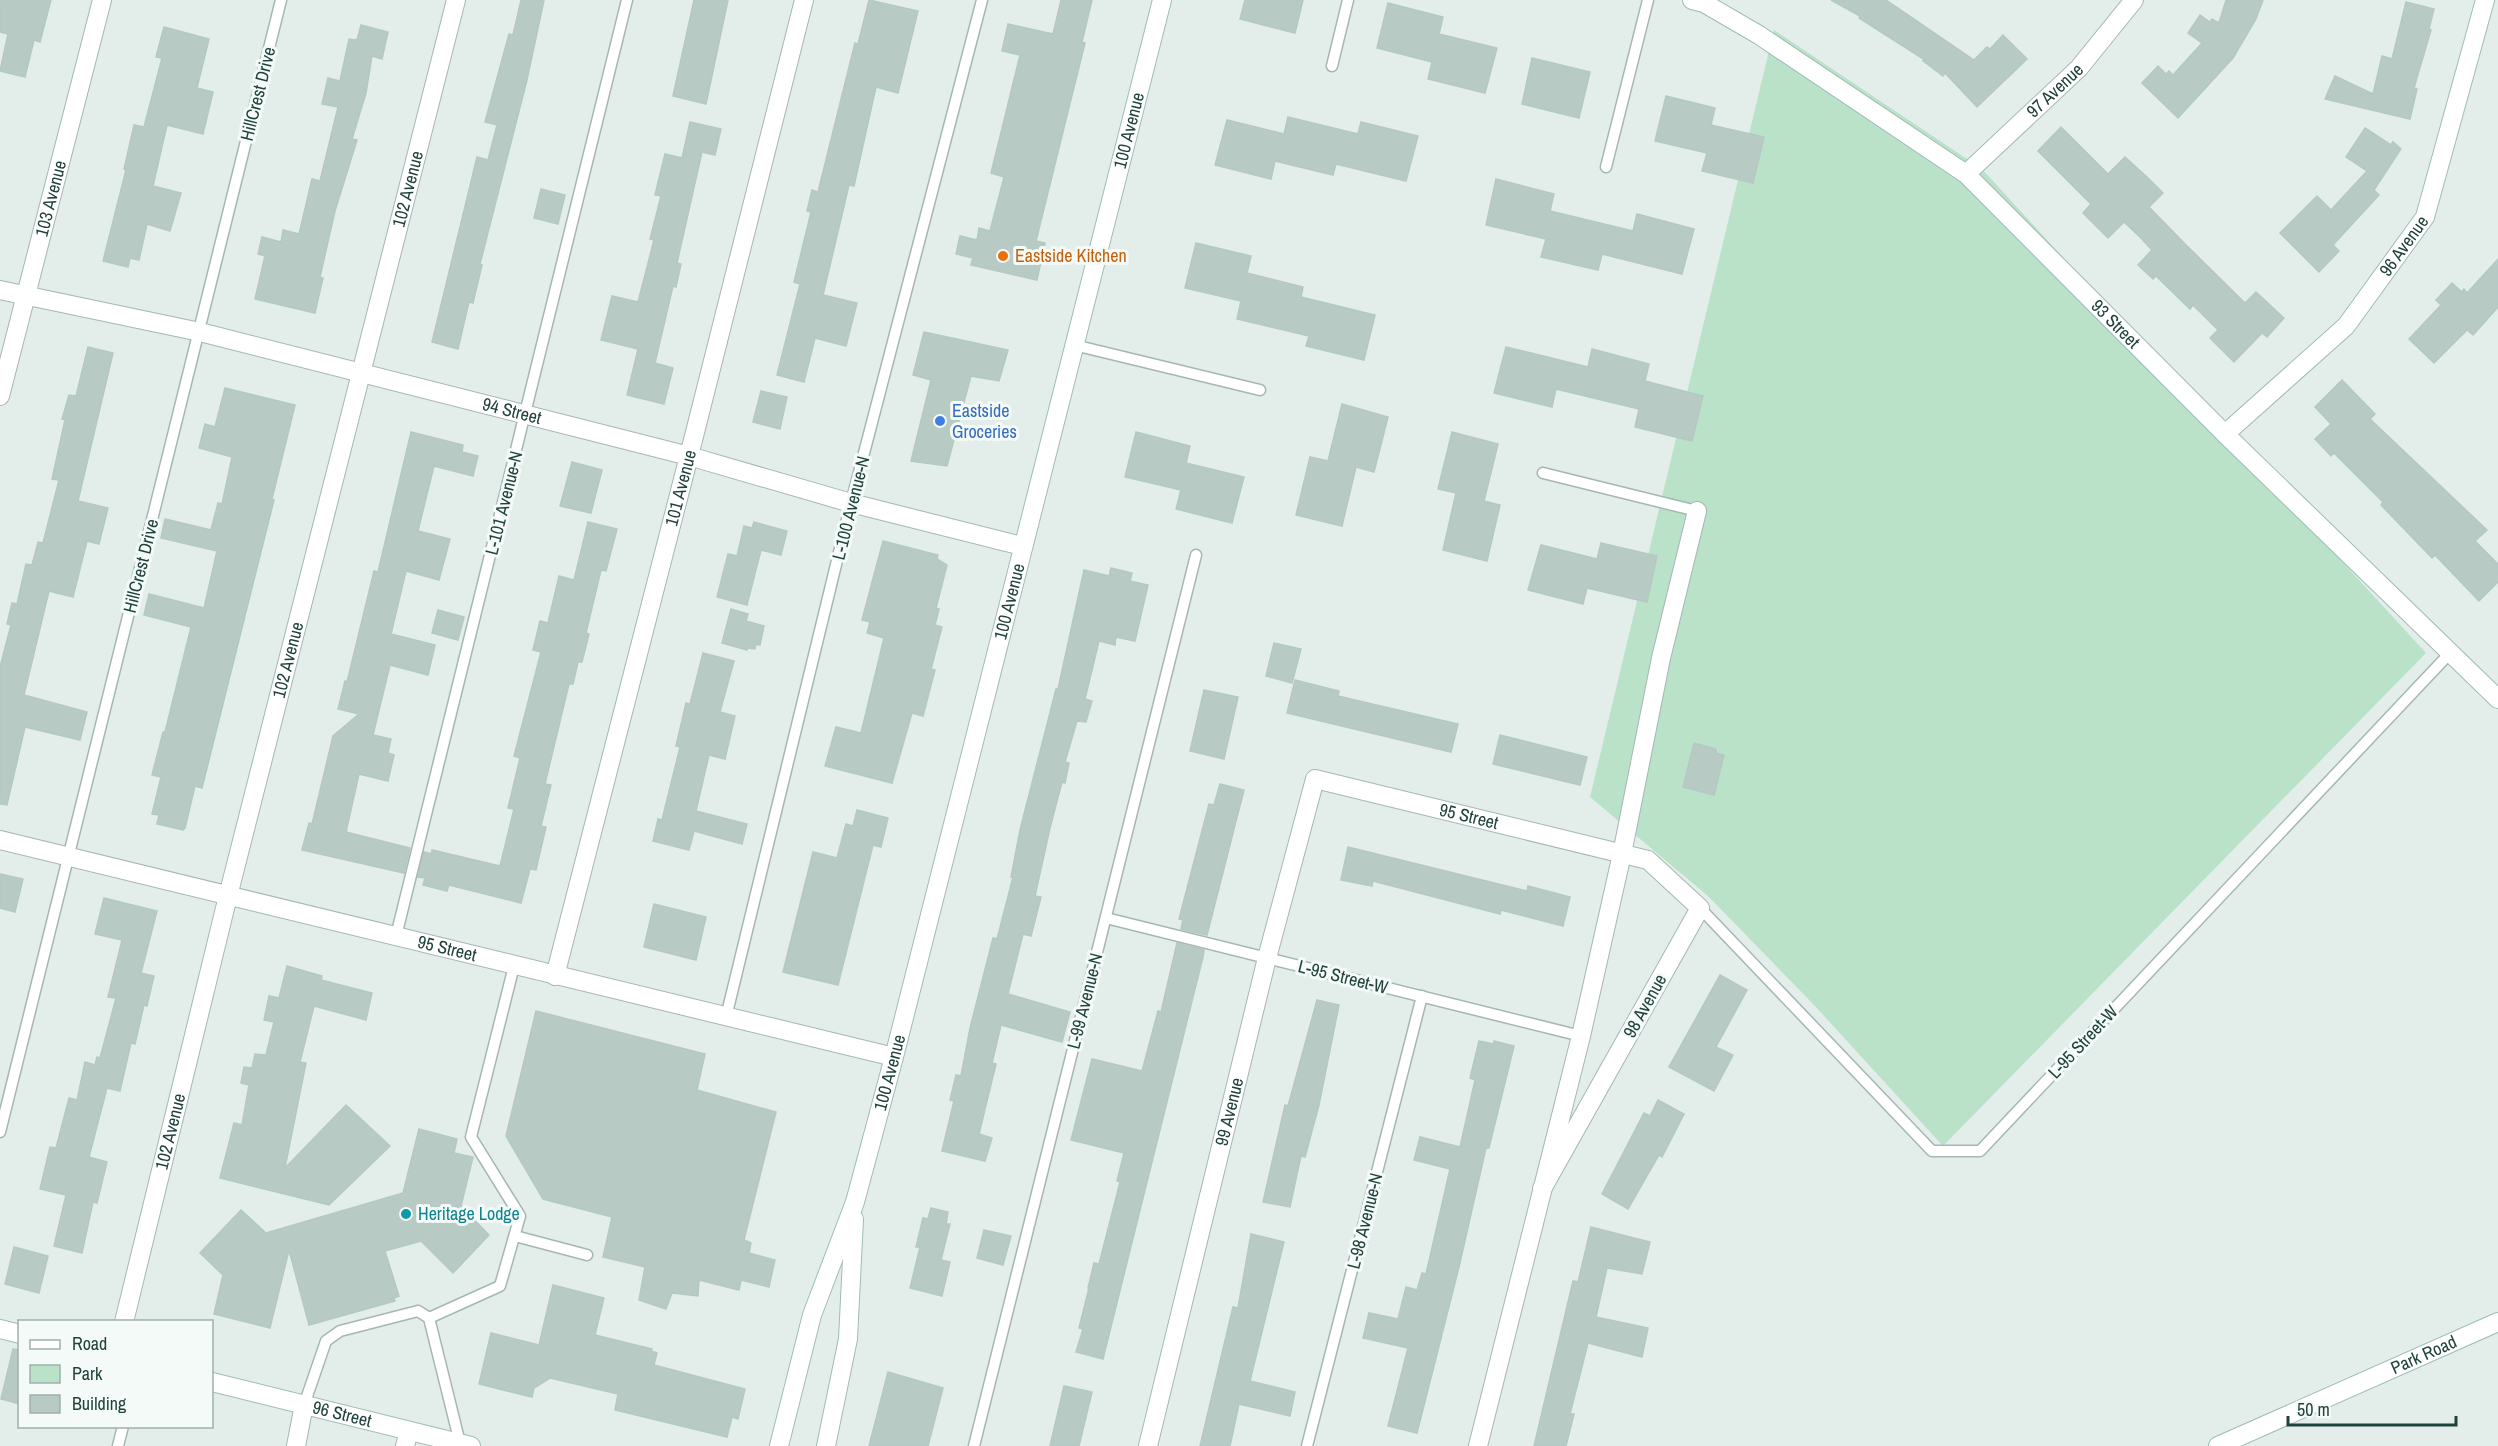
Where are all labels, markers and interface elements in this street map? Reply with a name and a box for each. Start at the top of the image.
street label: HillCrest Drive [234,44,281,143]
street label: 97 Avenue [2021,57,2089,123]
street label: 100 Avenue [1107,90,1150,171]
street label: 102 Avenue [386,148,429,230]
street label: 103 Avenue [29,158,72,239]
street label: 96 Avenue [2373,210,2434,281]
place label: Eastside Kitchen [1015,243,1127,268]
marker: Eastside Kitchen [996,249,1010,263]
street label: 93 Street [2086,294,2146,354]
street label: 94 Street [480,391,544,430]
place label: Eastside Groceries [952,398,1017,444]
marker: Eastside Groceries [933,414,947,428]
street label: 101 Avenue [658,447,702,529]
street label: L-101 Avenue-N [479,448,529,558]
street label: L-100 Avenue-N [826,453,876,563]
street label: HillCrest Drive [117,516,164,615]
street label: 100 Avenue [987,561,1031,642]
street label: 102 Avenue [266,619,309,701]
street label: 95 Street [1437,797,1501,835]
street label: 95 Street [415,929,479,967]
street label: L-99 Avenue-N [1061,950,1109,1052]
street label: L-95 Street-W [1296,953,1391,1000]
street label: 98 Avenue [1617,969,1672,1042]
street label: L-95 Street-W [2042,999,2123,1084]
street label: 100 Avenue [867,1032,911,1113]
street label: 99 Avenue [1209,1075,1249,1148]
street label: 102 Avenue [149,1091,191,1172]
street label: L-98 Avenue-N [1341,1170,1389,1272]
place label: Heritage Lodge [418,1201,520,1226]
marker: Heritage Lodge [399,1207,413,1221]
legend [18,1320,213,1428]
street label: Park Road [2387,1329,2461,1380]
text: Road [72,1331,107,1356]
text: Park [72,1361,103,1386]
scale bar [2288,1389,2456,1427]
text: Building [72,1391,127,1416]
street label: 96 Street [310,1394,374,1433]
text: 50 m [2297,1397,2330,1422]

